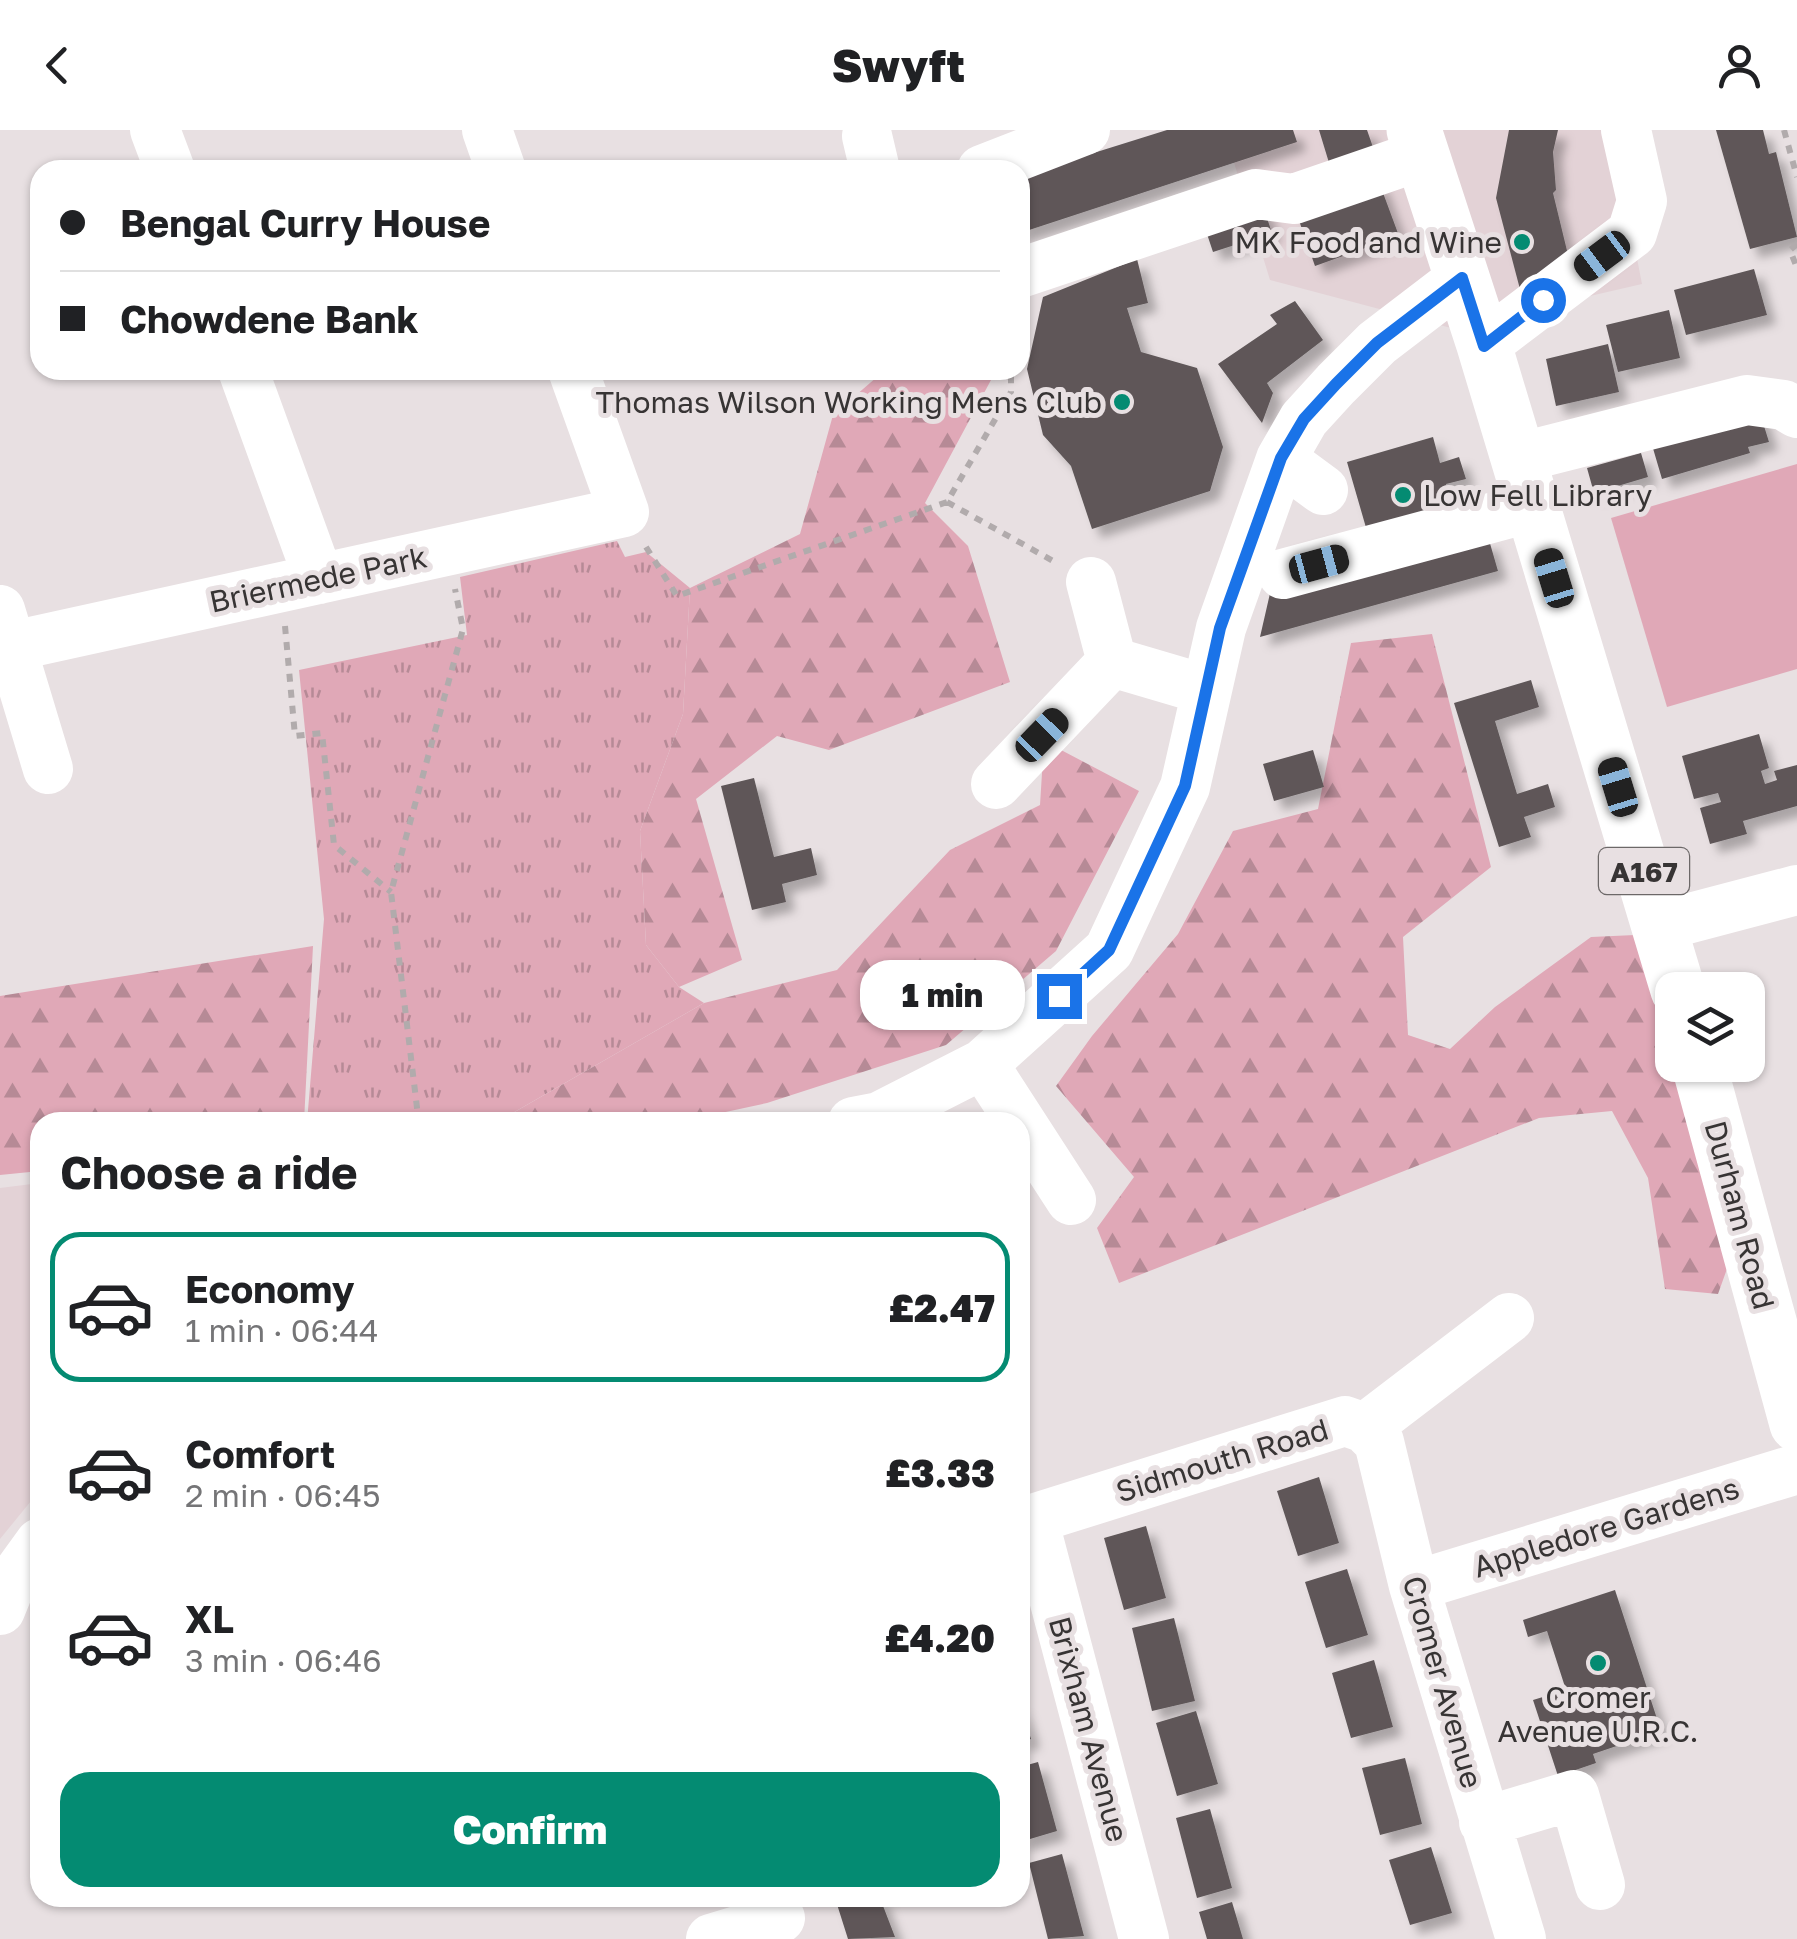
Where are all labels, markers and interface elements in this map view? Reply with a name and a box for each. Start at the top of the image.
icon: back [30,38,85,93]
text: Swyft [832,38,965,92]
icon: person [1712,38,1767,93]
text: Bengal Curry House [120,200,490,245]
place label: MK Food and Wine [1234,224,1502,260]
car [1569,226,1635,286]
marker: MK Food and Wine [1511,231,1533,253]
route start [1521,278,1566,323]
text: Chowdene Bank [120,296,419,341]
place label: Thomas Wilson Working Mens Club [595,384,1102,420]
marker: Thomas Wilson Working Mens Club [1111,391,1133,413]
place label: Low Fell Library [1423,477,1652,513]
marker: Low Fell Library [1392,484,1414,506]
street label: Briermede Park [206,538,430,620]
car [1286,542,1352,586]
car [1531,545,1577,611]
car [1010,703,1074,767]
car [1595,754,1641,820]
road number: A167 [1599,848,1689,894]
callout: 1 min [859,961,1024,1031]
map controls [1655,972,1765,1082]
button: layers [1655,972,1765,1082]
route end [1037,974,1082,1019]
text: 1 min [902,976,983,1014]
street label: Durham Road [1698,1117,1782,1313]
text: Choose a ride [60,1145,358,1199]
icon: car [65,1262,155,1352]
text: Economy [185,1266,354,1311]
text: £2.47 [889,1285,995,1330]
text: 1 min · 06:44 [185,1311,379,1349]
street label: Sidmouth Road [1112,1411,1332,1509]
icon: car [65,1427,155,1517]
text: Comfort [185,1431,335,1476]
text: £3.33 [885,1450,995,1495]
street label: Appledore Gardens [1469,1469,1743,1585]
text: 2 min · 06:45 [185,1476,381,1514]
street label: Cromer Avenue [1396,1572,1490,1792]
icon: car [65,1592,155,1682]
text: XL [185,1596,234,1641]
street label: Brixham Avenue [1042,1612,1136,1846]
text: £4.20 [884,1615,995,1660]
text: 3 min · 06:46 [185,1641,382,1679]
marker: Cromer Avenue U.R.C. [1587,1652,1609,1674]
place label: Cromer Avenue U.R.C. [1498,1679,1699,1749]
button: Confirm [60,1772,1000,1887]

